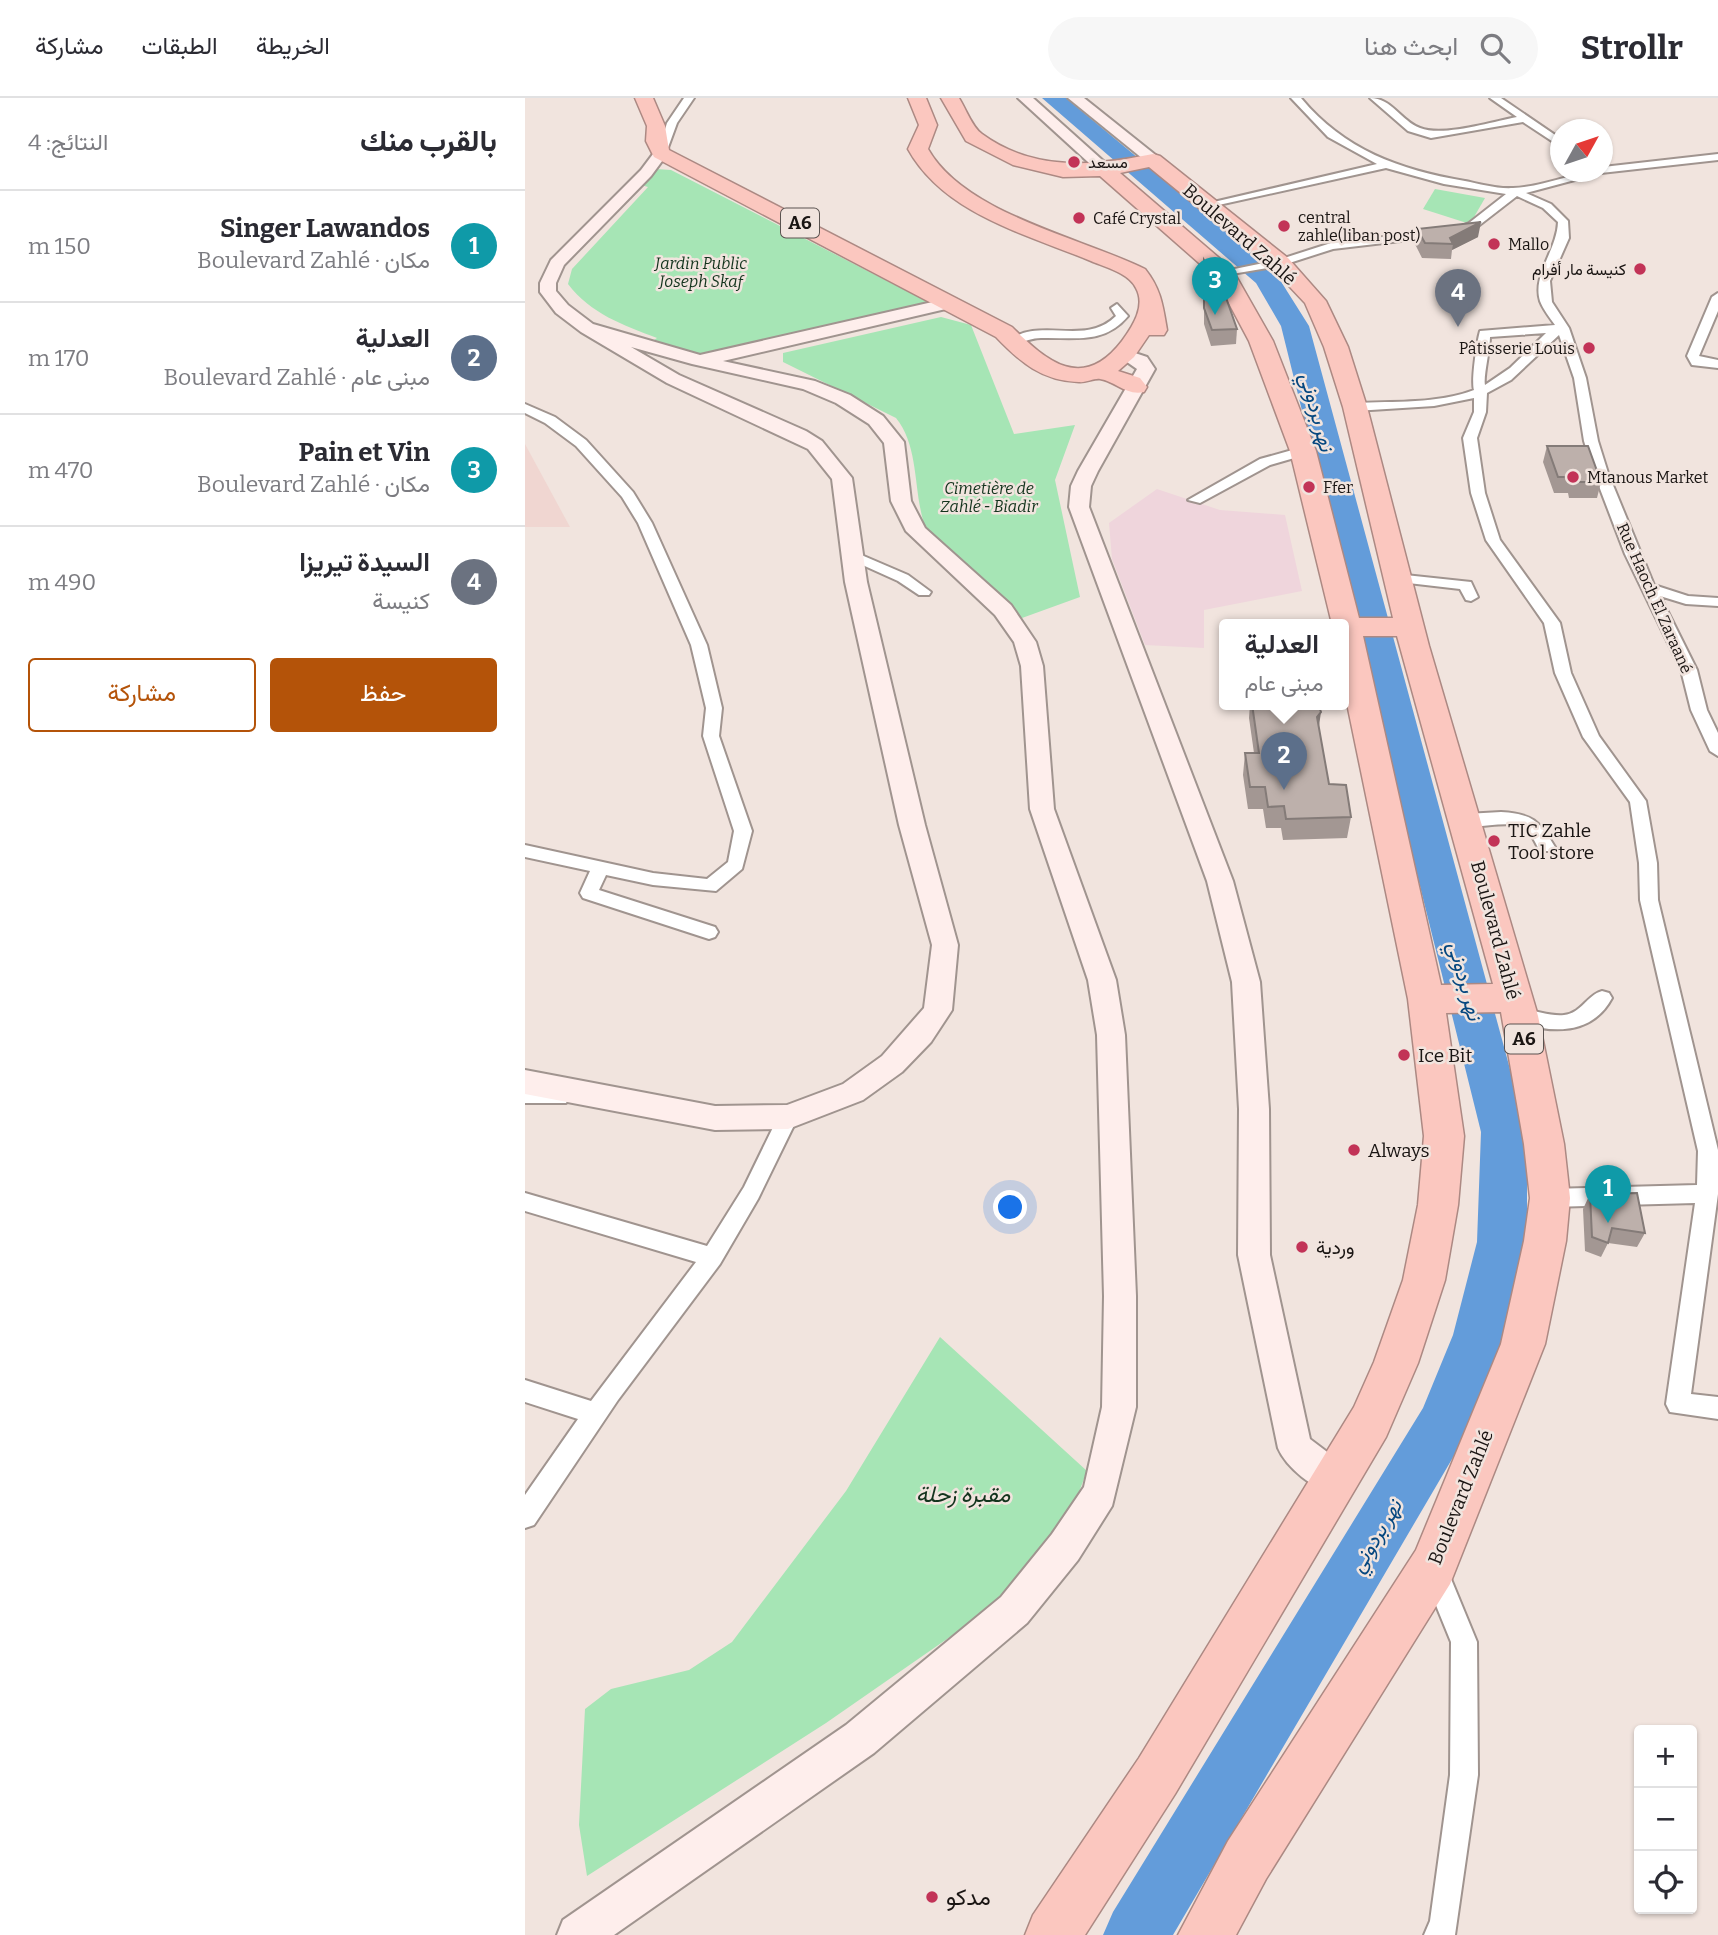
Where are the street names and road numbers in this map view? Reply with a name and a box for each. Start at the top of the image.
street label: Boulevard Zahlé [1178,179,1301,290]
road number: A6 [781,208,819,238]
street label: Rue Haoch El Zaraané [1613,520,1696,677]
street label: Boulevard Zahlé [1466,858,1525,1002]
road number: A6 [1505,1024,1543,1054]
street label: Boulevard Zahlé [1423,1427,1498,1568]

